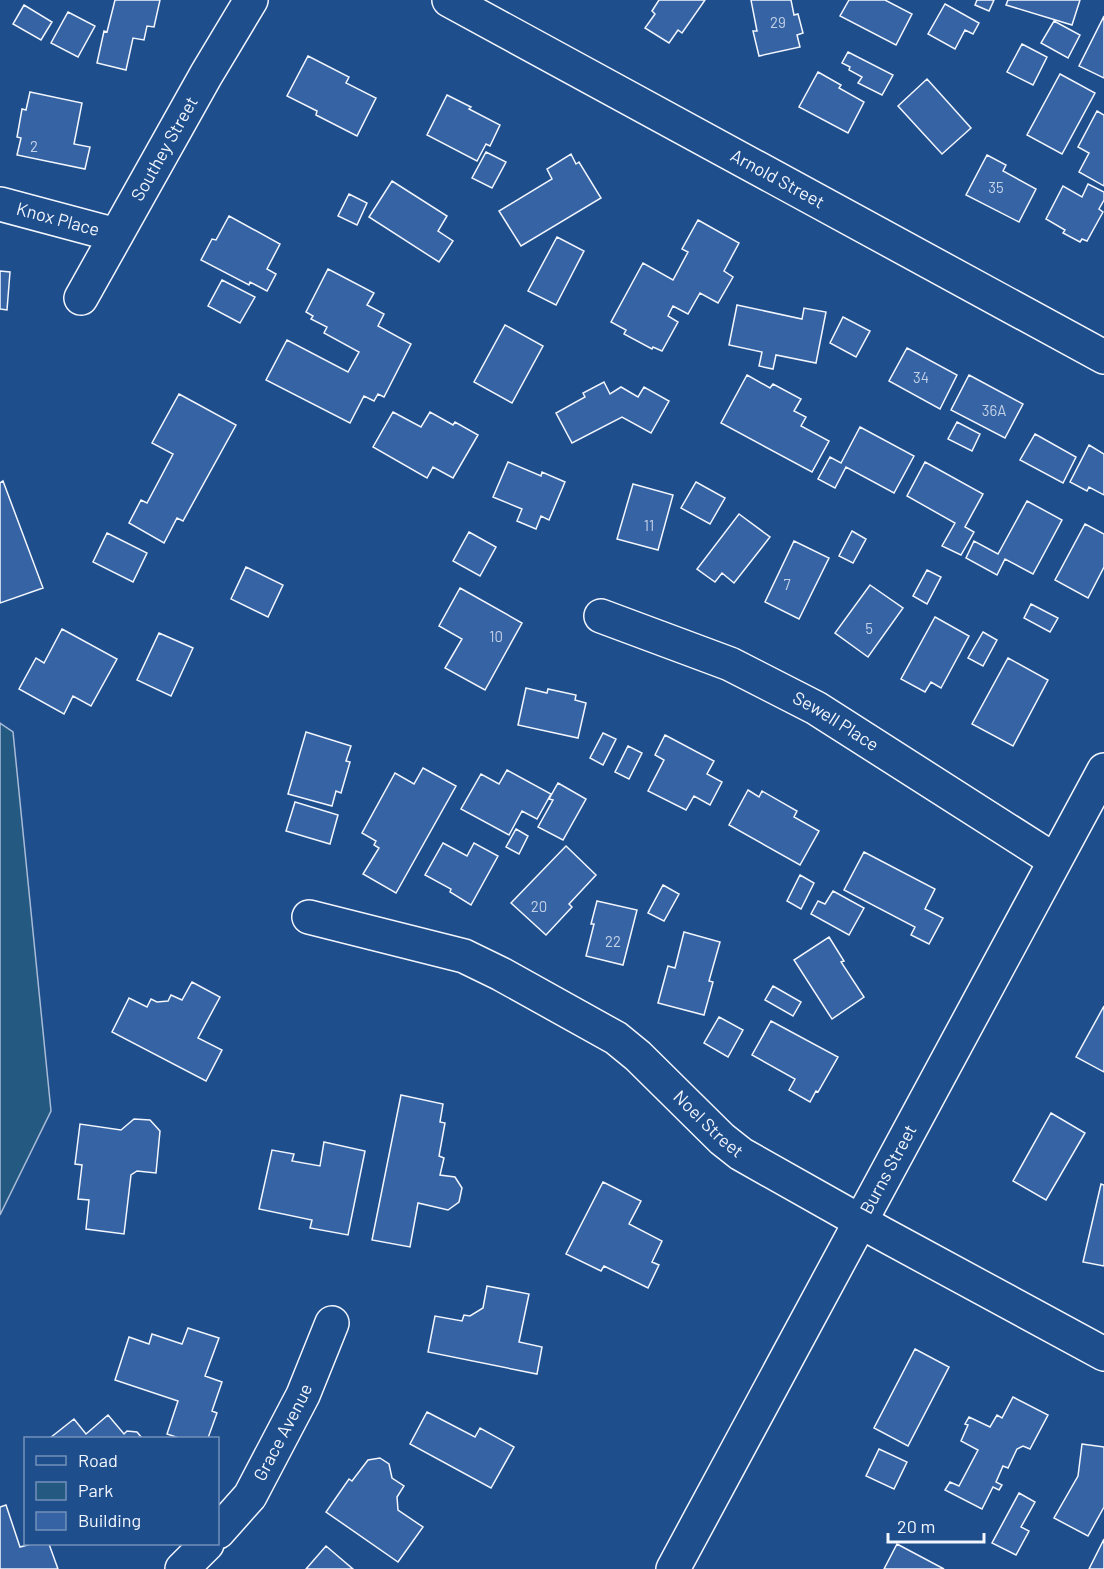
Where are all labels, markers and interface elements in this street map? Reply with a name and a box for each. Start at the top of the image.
house number: 29 [770,13,786,31]
street label: Southey Street [126,92,202,205]
house number: 2 [30,137,38,155]
street label: Arnold Street [727,144,829,213]
house number: 35 [988,178,1004,196]
street label: Knox Place [14,197,102,240]
house number: 34 [913,368,929,386]
house number: 36A [982,401,1006,419]
house number: 11 [644,516,654,534]
house number: 7 [783,575,791,593]
house number: 5 [865,619,873,637]
house number: 10 [489,627,503,645]
street label: Sewell Place [789,686,883,755]
house number: 20 [531,897,547,915]
house number: 22 [605,932,621,950]
street label: Noel Street [669,1085,748,1162]
street label: Burns Street [855,1120,921,1217]
street label: Grace Avenue [248,1380,316,1484]
legend [24,1437,219,1545]
text: Road [78,1449,118,1471]
text: Park [78,1479,113,1501]
scale bar [888,1506,984,1544]
text: Building [78,1509,141,1531]
text: 20 m [897,1515,935,1537]

